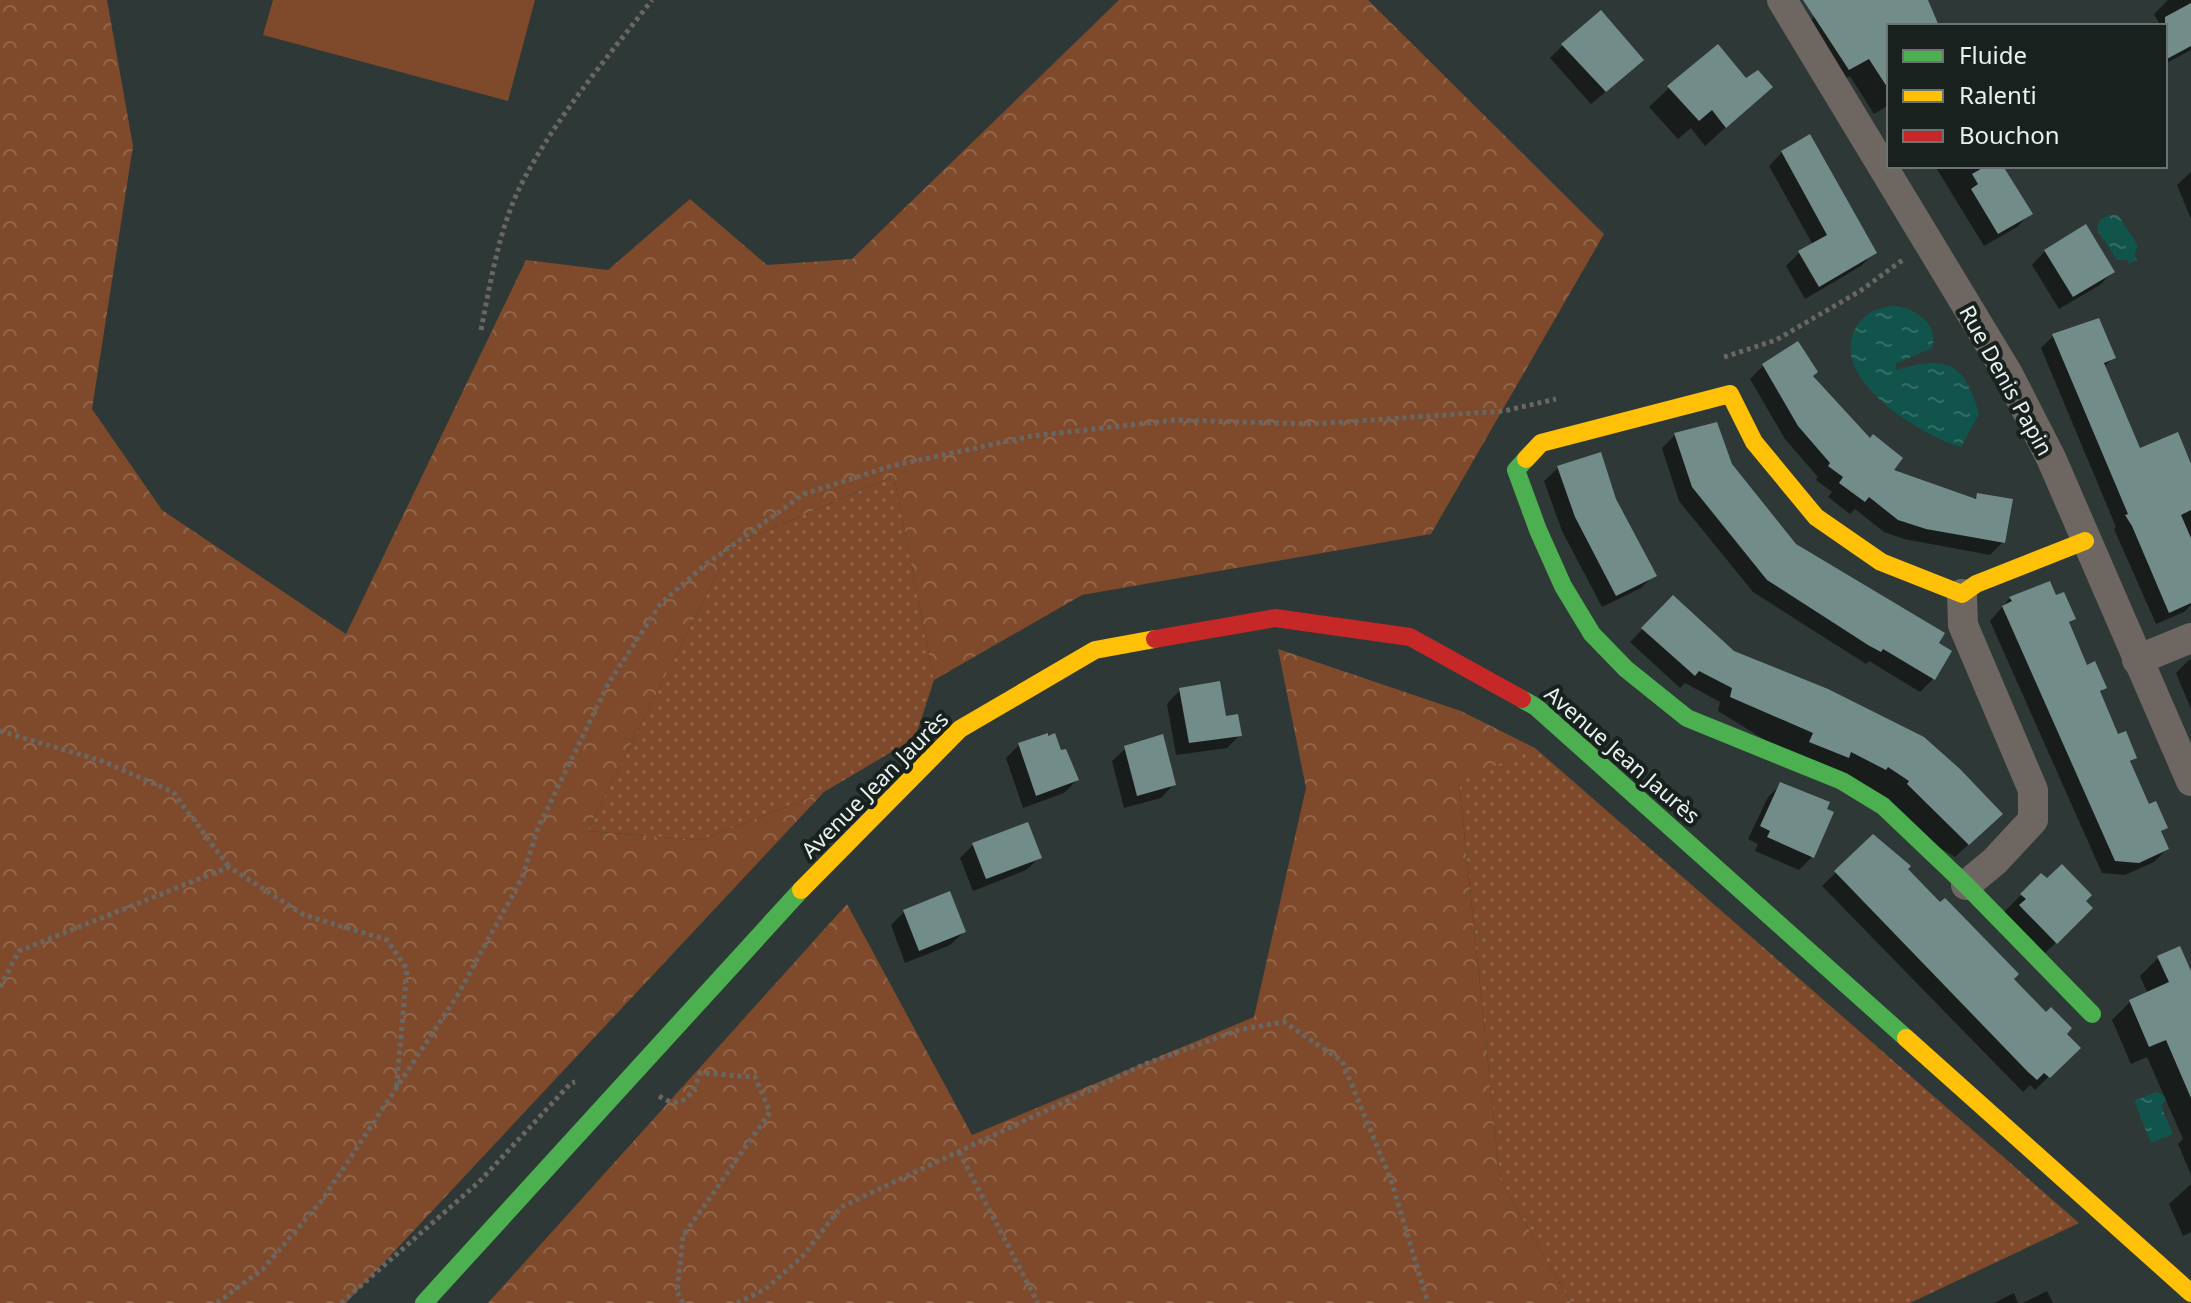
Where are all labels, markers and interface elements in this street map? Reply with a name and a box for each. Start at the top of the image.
legend [1887,24,2167,168]
text: Fluide [1959,38,2027,71]
text: Ralenti [1959,78,2037,111]
text: Bouchon [1959,118,2060,151]
street label: Rue Denis Papin [1953,299,2061,461]
street label: Avenue Jean Jaurès [1539,678,1707,830]
street label: Avenue Jean Jaurès [794,704,954,864]

